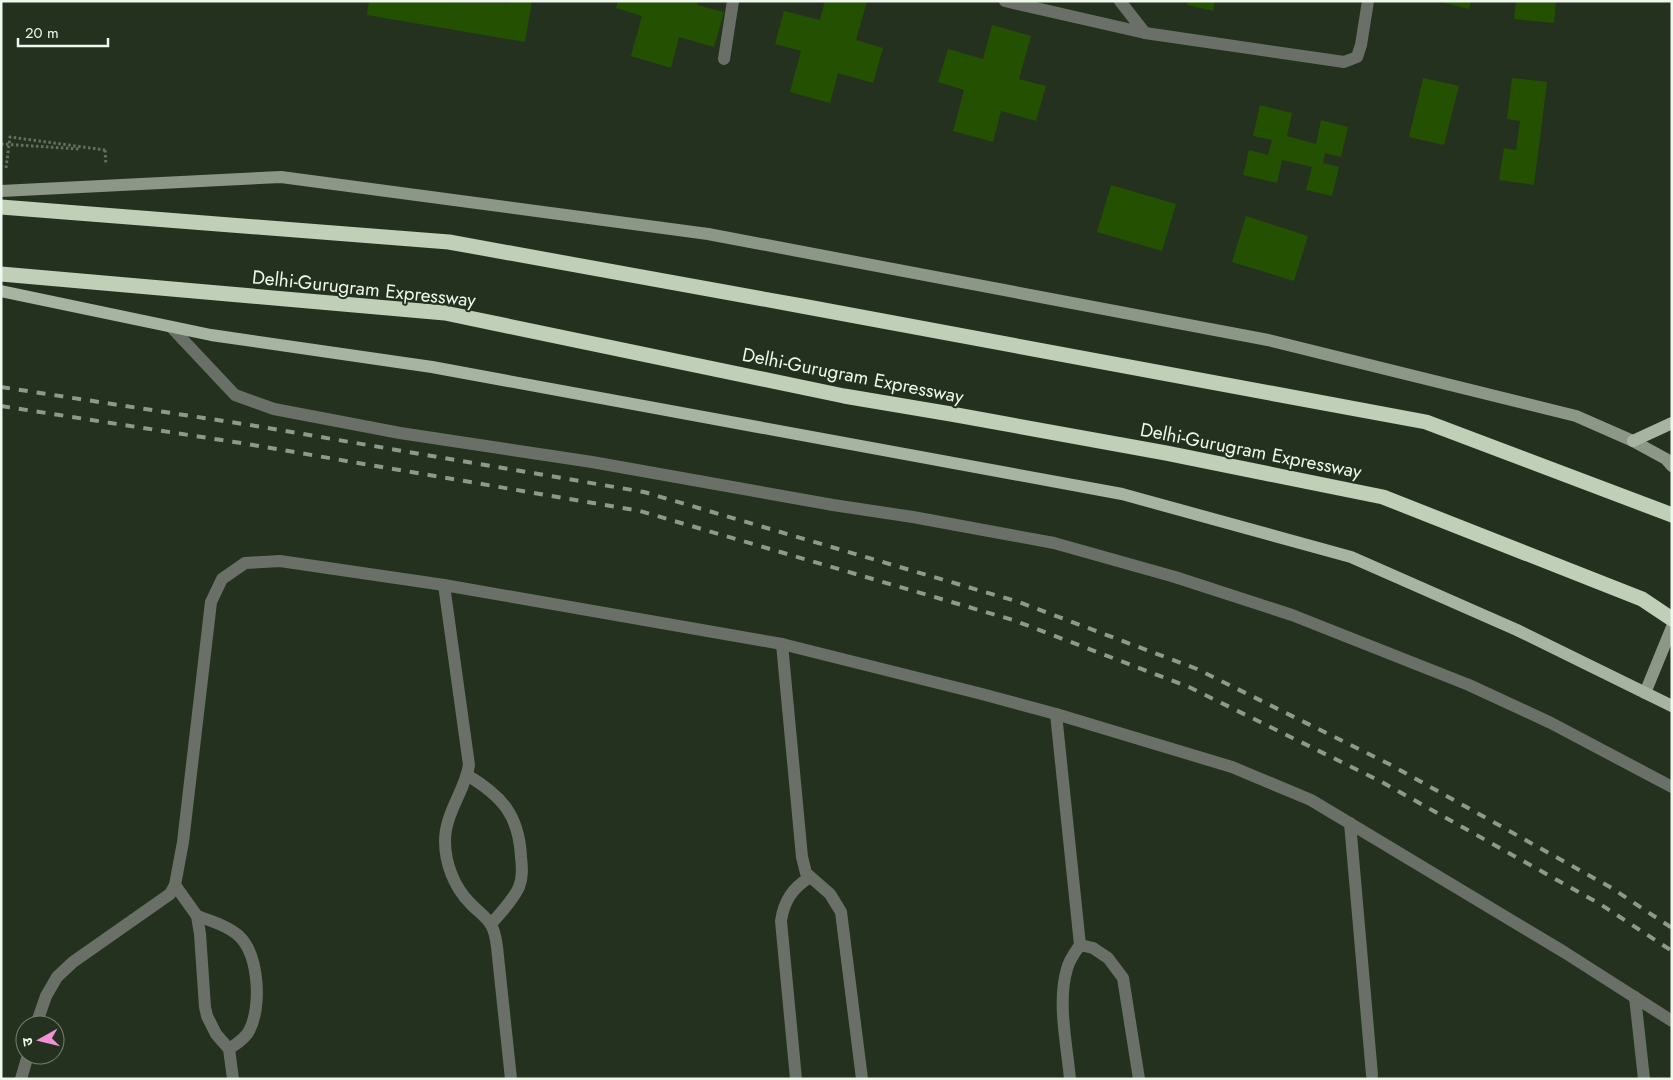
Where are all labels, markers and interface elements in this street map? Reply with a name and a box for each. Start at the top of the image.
scale bar [18,15,108,47]
text: 20 m [25,22,59,44]
street label: Delhi-Gurugram Expressway [251,263,478,314]
street label: Delhi-Gurugram Expressway [740,341,967,410]
street label: Delhi-Gurugram Expressway [1138,416,1365,485]
north arrow [15,1015,65,1065]
text: उ [17,1036,38,1047]

